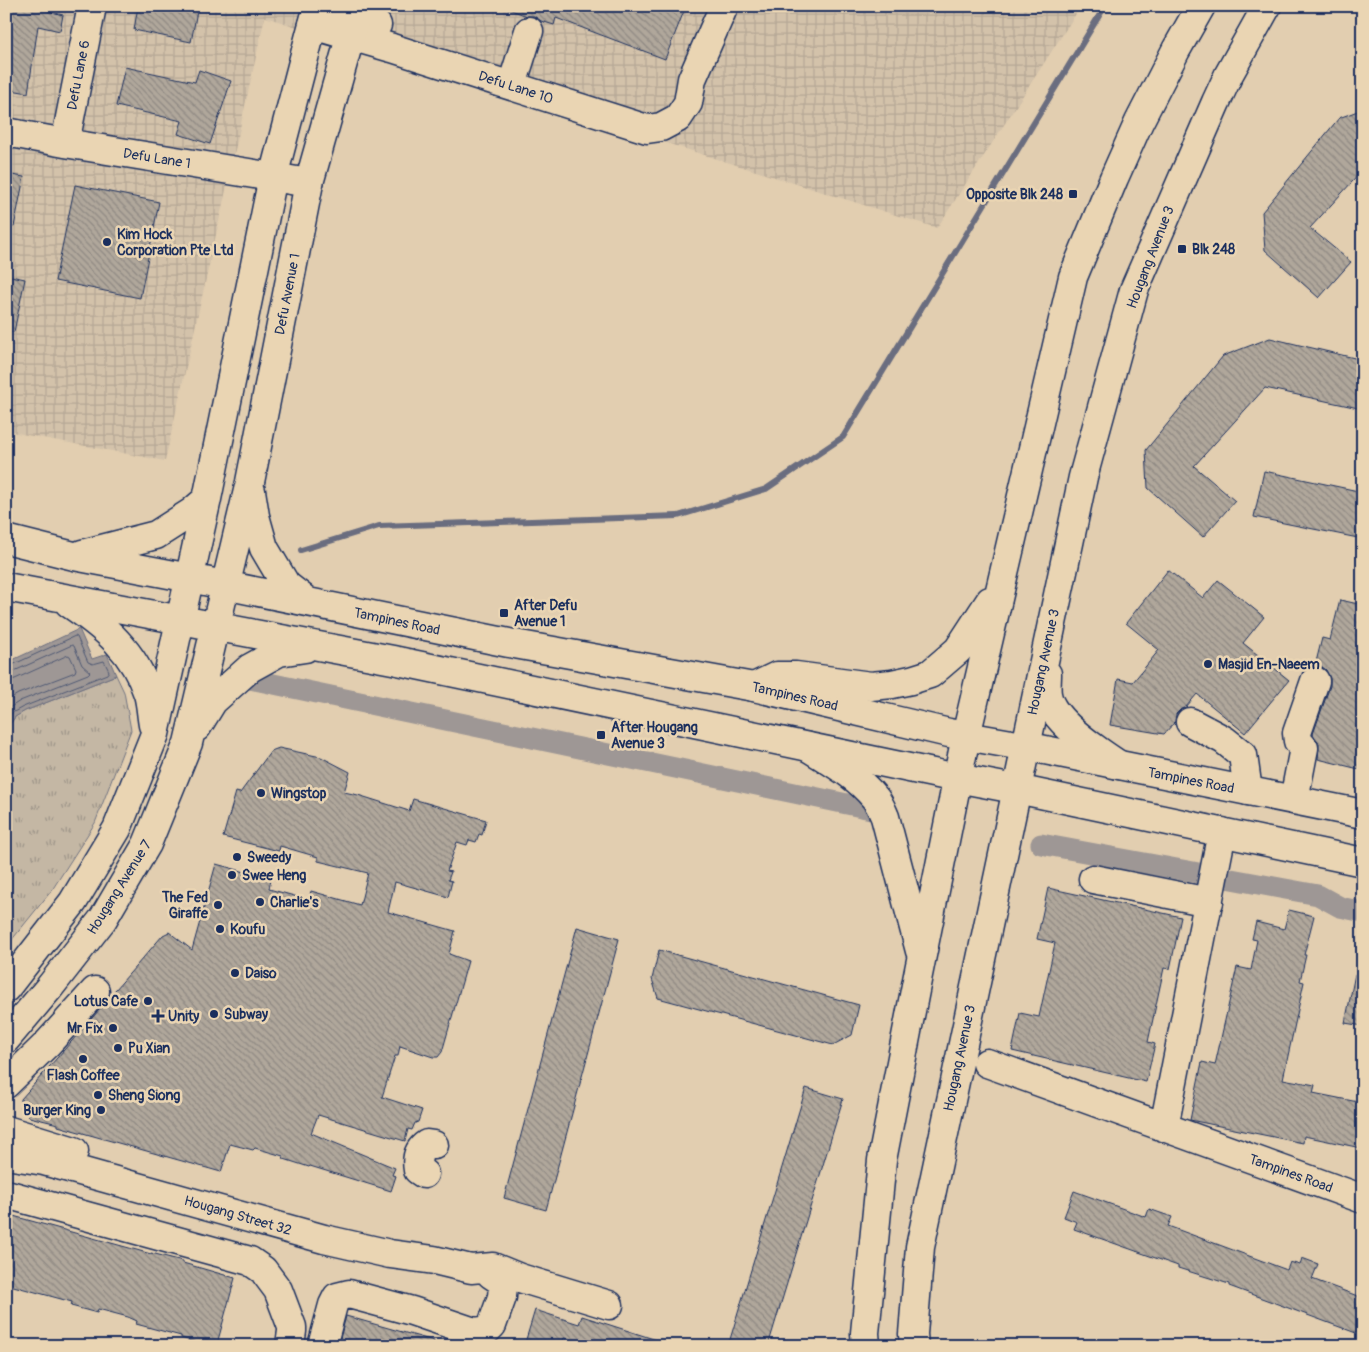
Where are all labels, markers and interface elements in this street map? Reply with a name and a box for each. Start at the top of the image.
street label: Defu Lane 6 [63,39,94,112]
street label: Defu Lane 10 [476,67,555,108]
street label: Defu Lane 1 [122,145,192,172]
place label: Opposite Blk 248 [966,186,1063,203]
marker: Opposite Blk 248 [1067,188,1079,200]
street label: Hougang Avenue 3 [1123,203,1178,311]
place label: Kim Hock Corporation Pte Ltd [117,226,234,259]
marker: Kim Hock Corporation Pte Ltd [101,236,113,248]
place label: Blk 248 [1192,241,1235,258]
marker: Blk 248 [1176,243,1188,255]
street label: Defu Avenue 1 [271,252,304,336]
place label: After Defu Avenue 1 [514,597,577,630]
street label: Tampines Road [352,604,442,639]
marker: After Defu Avenue 1 [498,607,510,619]
street label: Hougang Avenue 3 [1024,607,1063,717]
place label: Masjid En-Naeem [1218,656,1320,673]
marker: Masjid En-Naeem [1202,658,1214,670]
street label: Tampines Road [750,678,840,715]
place label: After Hougang Avenue 3 [611,719,698,752]
marker: After Hougang Avenue 3 [595,729,607,741]
street label: Tampines Road [1146,764,1236,797]
place label: Wingstop [271,785,327,802]
marker: Wingstop [255,787,267,799]
street label: Hougang Avenue 7 [84,836,156,938]
place label: Sweedy [247,849,291,866]
marker: Sweedy [231,851,243,863]
place label: Swee Heng [242,867,306,884]
marker: Swee Heng [226,869,238,881]
place label: The Fed Giraffe [161,889,209,922]
place label: Charlie's [270,894,319,911]
marker: Charlie's [254,896,266,908]
marker: The Fed Giraffe [212,899,224,911]
place label: Koufu [230,921,265,938]
marker: Koufu [214,923,226,935]
place label: Daiso [245,965,277,982]
marker: Daiso [229,967,241,979]
place label: Lotus Cafe [74,993,139,1010]
marker: Lotus Cafe [142,995,154,1007]
street label: Hougang Avenue 3 [940,1003,979,1113]
place label: Subway [224,1006,268,1023]
place label: Unity [168,1008,199,1025]
marker: Subway [208,1008,220,1020]
marker: Unity [152,1010,164,1022]
place label: Mr Fix [67,1020,103,1037]
marker: Mr Fix [107,1022,119,1034]
place label: Pu Xian [128,1040,170,1057]
marker: Pu Xian [112,1042,124,1054]
marker: Flash Coffee [77,1053,89,1065]
place label: Flash Coffee [46,1067,121,1084]
place label: Sheng Siong [108,1087,180,1104]
marker: Sheng Siong [92,1089,104,1101]
place label: Burger King [23,1102,91,1119]
marker: Burger King [95,1104,107,1116]
street label: Tampines Road [1247,1150,1335,1197]
street label: Hougang Street 32 [182,1192,294,1239]

